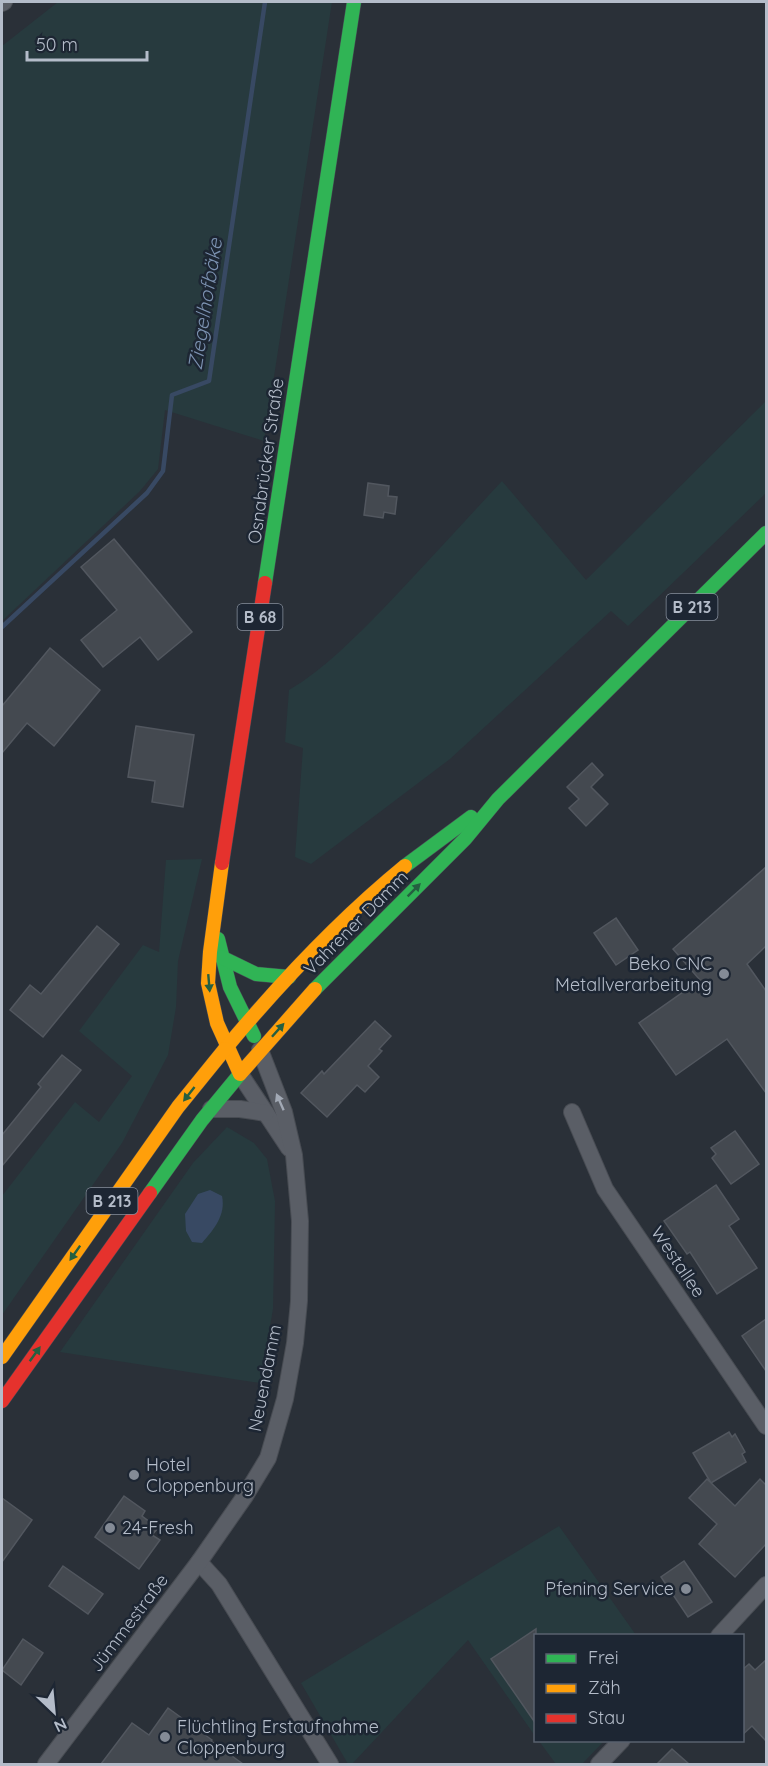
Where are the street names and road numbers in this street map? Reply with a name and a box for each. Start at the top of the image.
street label: Osnabrücker Straße [242,377,289,545]
road number: B 213 [666,594,718,620]
road number: B 68 [238,604,282,630]
street label: Vahrener Damm [298,865,413,980]
road number: B 213 [86,1188,138,1214]
street label: Westallee [646,1222,711,1302]
street label: Neuendamm [243,1322,286,1433]
street label: Jümmestraße [84,1569,173,1676]

